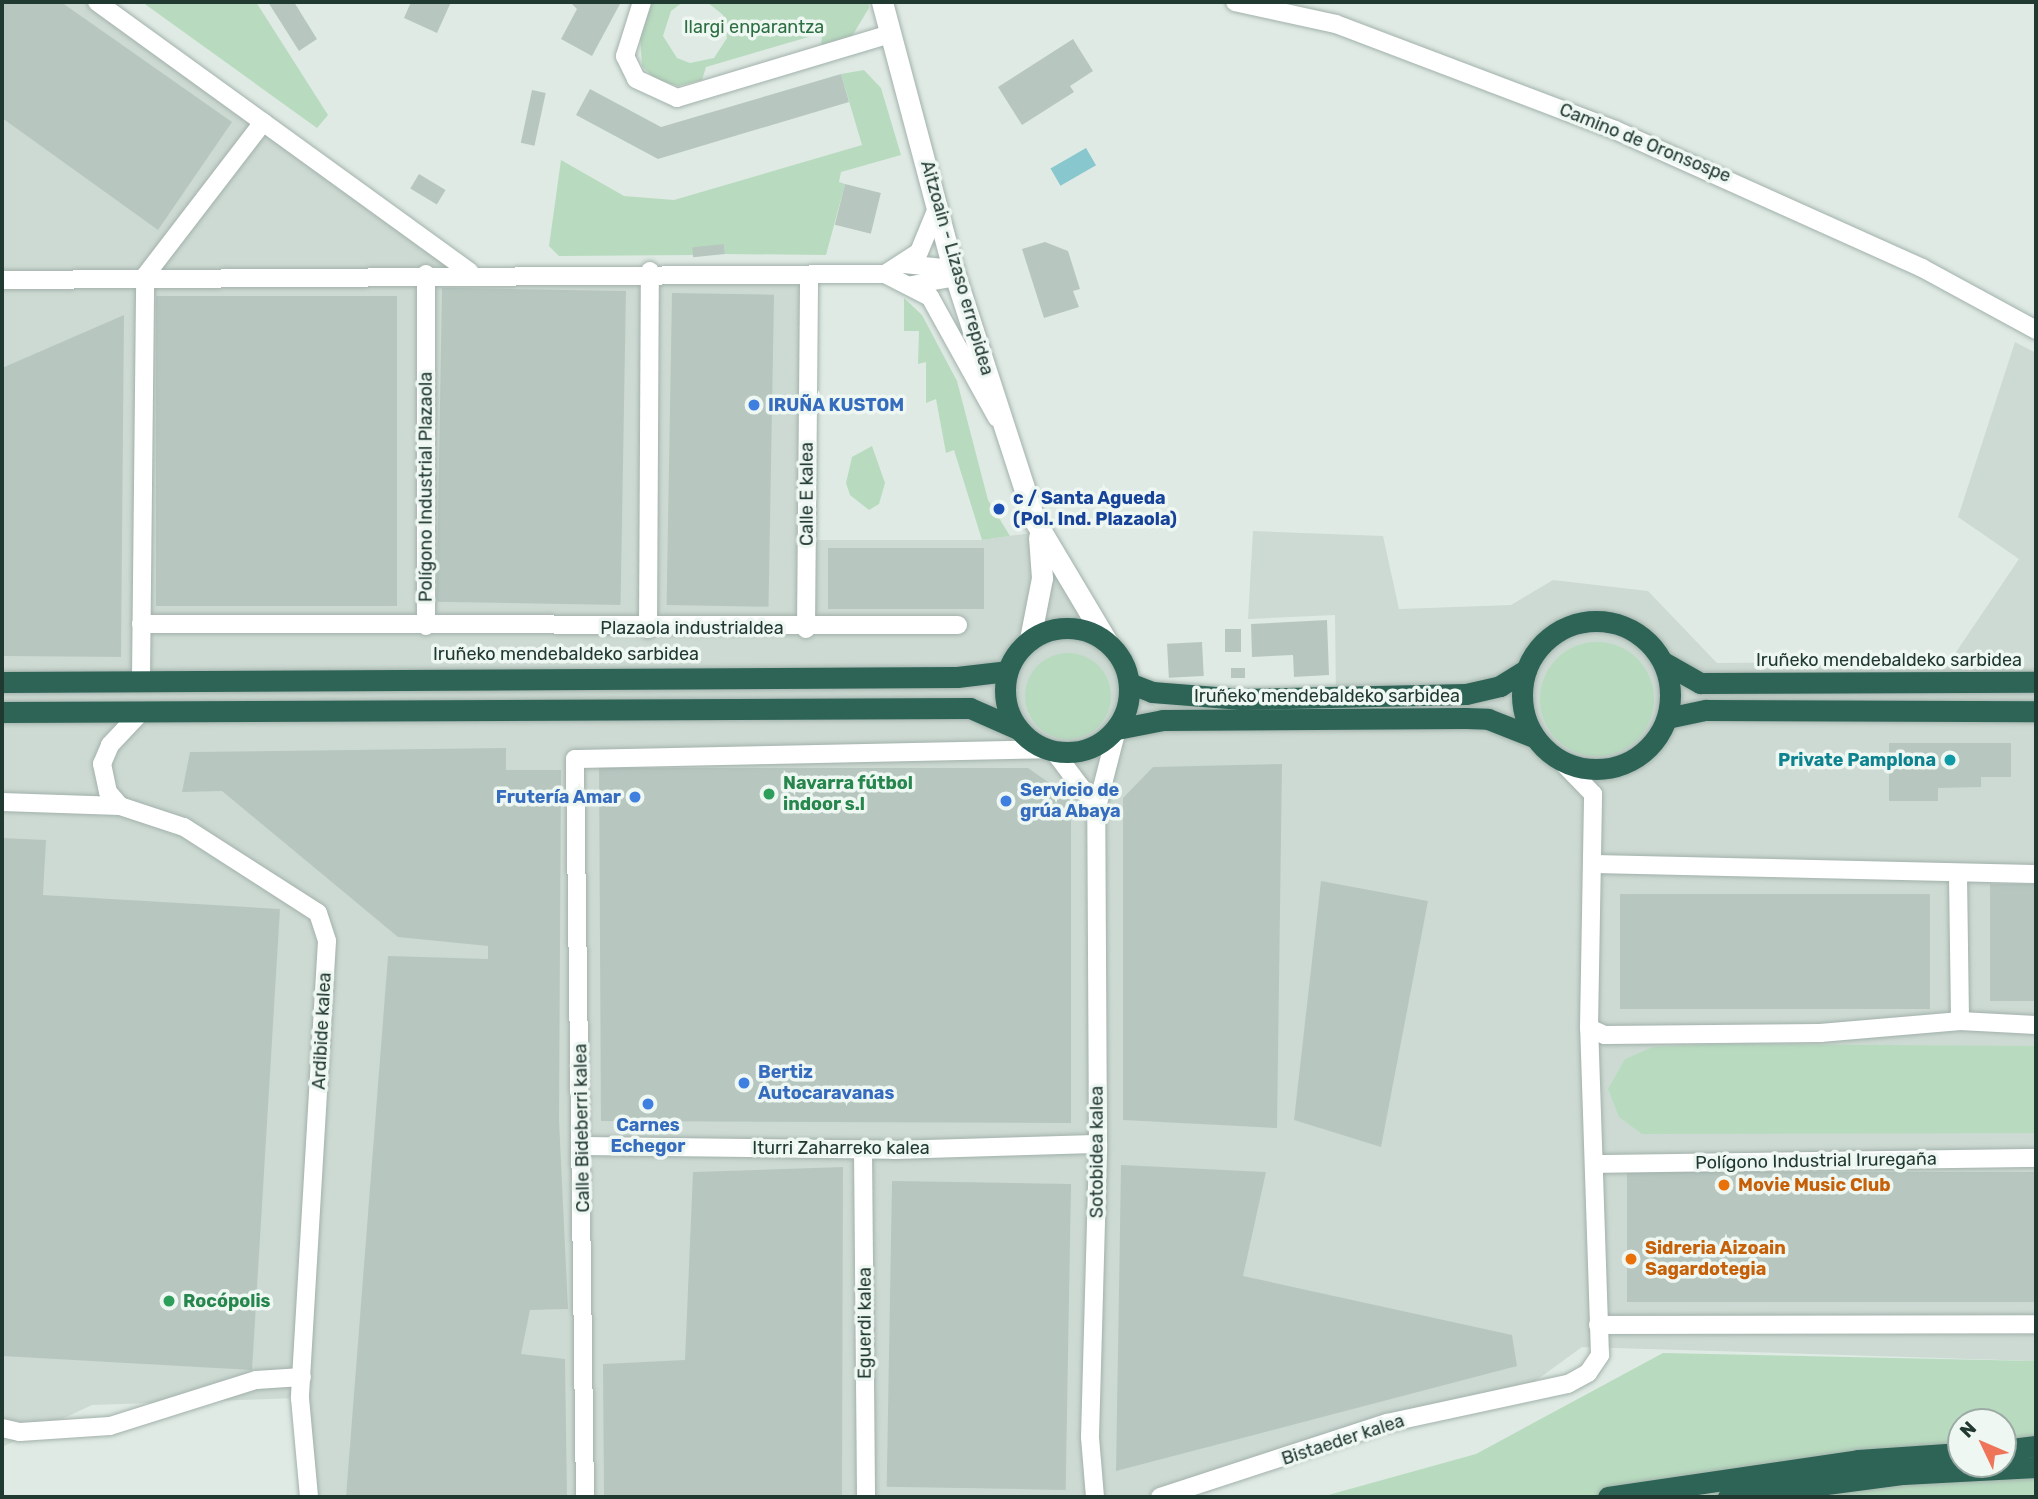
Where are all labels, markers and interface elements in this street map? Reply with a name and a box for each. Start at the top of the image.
park label: Ilargi enparantza [684,16,824,38]
street label: Camino de Oronsospe [1556,99,1734,187]
street label: Aitzoain - Lizaso errepidea [916,158,998,378]
street label: Polígono Industrial Plazaola [415,372,437,602]
place label: IRUÑA KUSTOM [768,394,905,416]
marker: IRUÑA KUSTOM [746,397,762,413]
street label: Calle E kalea [796,442,818,546]
place label: c / Santa Agueda (Pol. Ind. Plazaola) [1013,488,1177,530]
marker: c / Santa Agueda (Pol. Ind. Plazaola) [991,501,1007,517]
street label: Plazaola industrialdea [600,617,784,639]
street label: Iruñeko mendebaldeko sarbidea [433,643,699,665]
street label: Iruñeko mendebaldeko sarbidea [1756,649,2022,671]
street label: Iruñeko mendebaldeko sarbidea [1194,685,1460,707]
place label: Private Pamplona [1778,749,1936,771]
marker: Private Pamplona [1942,752,1958,768]
place label: Navarra fútbol indoor s.l [783,773,913,816]
place label: Servicio de grúa Abaya [1020,780,1121,822]
place label: Frutería Amar [495,786,621,808]
marker: Navarra fútbol indoor s.l [761,786,777,802]
marker: Frutería Amar [627,789,643,805]
marker: Servicio de grúa Abaya [998,793,1014,809]
street label: Ardibide kalea [308,972,336,1090]
street label: Calle Bideberri kalea [570,1043,594,1213]
place label: Bertiz Autocaravanas [758,1062,894,1104]
marker: Bertiz Autocaravanas [736,1075,752,1091]
street label: Sotobidea kalea [1086,1086,1108,1218]
marker: Carnes Echegor [640,1096,656,1112]
place label: Carnes Echegor [610,1115,686,1158]
street label: Iturri Zaharreko kalea [752,1137,930,1159]
street label: Polígono Industrial Iruregaña [1695,1148,1937,1174]
place label: Movie Music Club [1738,1174,1891,1196]
marker: Movie Music Club [1716,1177,1732,1193]
place label: Sidreria Aizoain Sagardotegia [1645,1238,1786,1280]
marker: Sidreria Aizoain Sagardotegia [1623,1251,1639,1267]
street label: Eguerdi kalea [854,1267,876,1379]
place label: Rocópolis [183,1290,271,1312]
marker: Rocópolis [161,1293,177,1309]
north arrow [1947,1408,2017,1478]
street label: Bistaeder kalea [1279,1410,1407,1470]
text: N [1955,1417,1981,1442]

